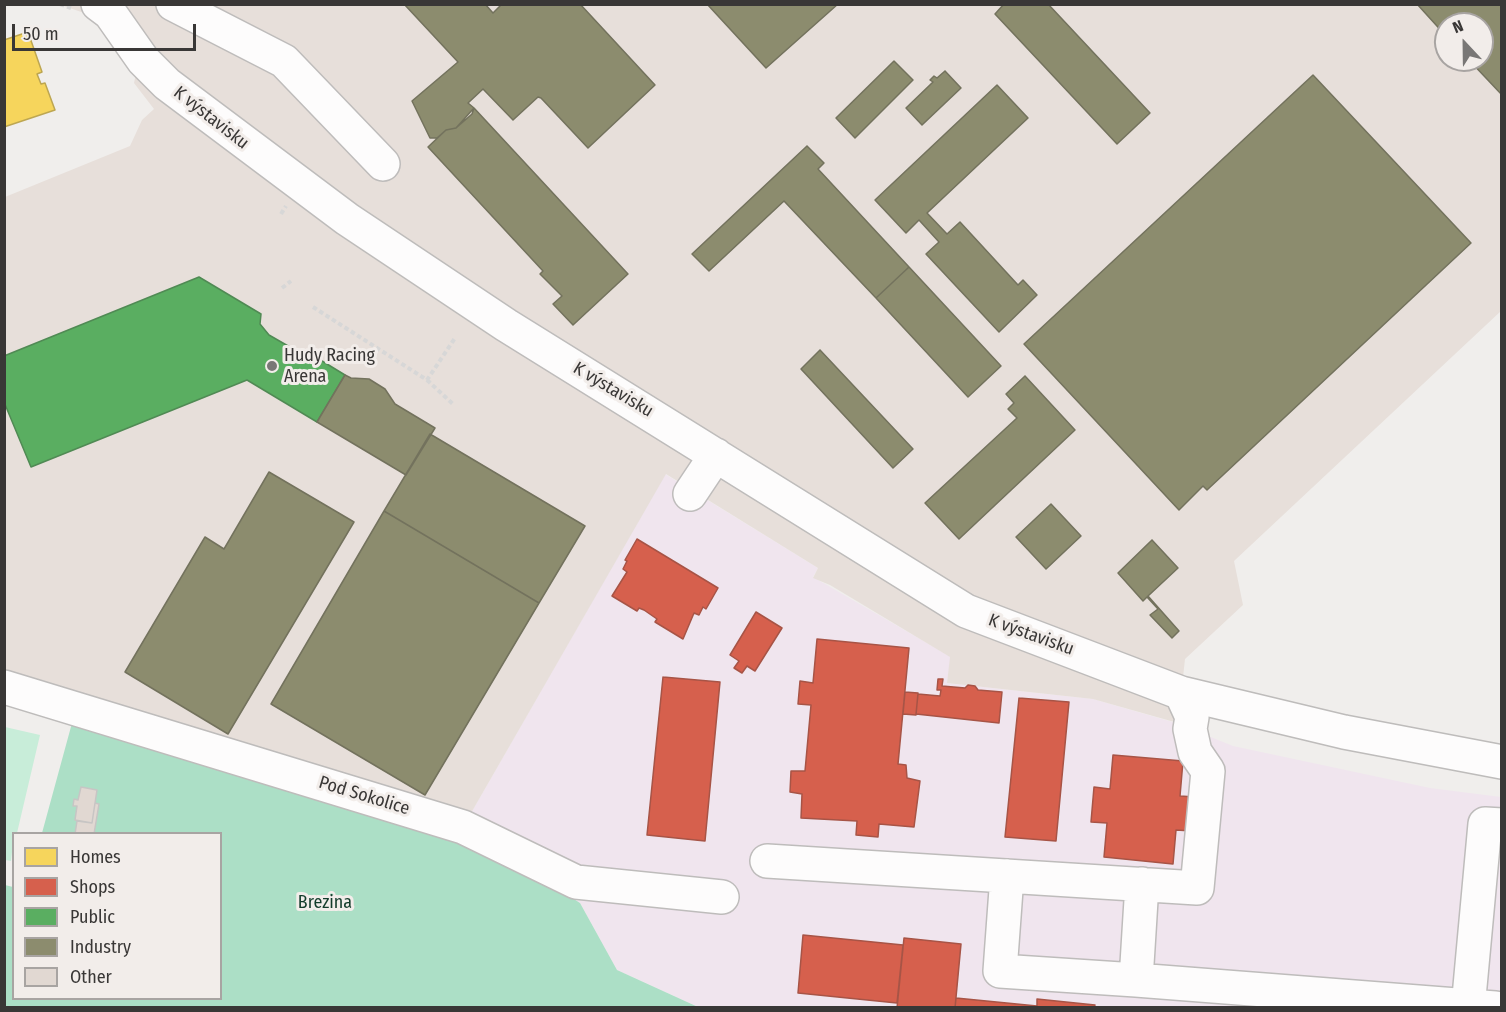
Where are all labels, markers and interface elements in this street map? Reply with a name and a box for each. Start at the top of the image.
scale bar [15,12,200,50]
north arrow [1434,12,1494,72]
text: N [1450,16,1466,37]
text: 50 m [23,23,59,45]
street label: K výstavisku [169,82,253,154]
place label: Hudy Racing Arena [284,345,375,388]
street label: K výstavisku [569,358,657,422]
marker: Hudy Racing Arena [265,359,279,373]
street label: K výstavisku [985,610,1077,660]
street label: Pod Sokolice [316,772,412,820]
legend [12,832,222,1000]
text: Homes [70,846,121,868]
text: Shops [70,876,115,898]
park label: Brezina [298,892,352,914]
text: Public [70,906,115,928]
text: Industry [70,936,131,958]
text: Other [70,966,112,988]

